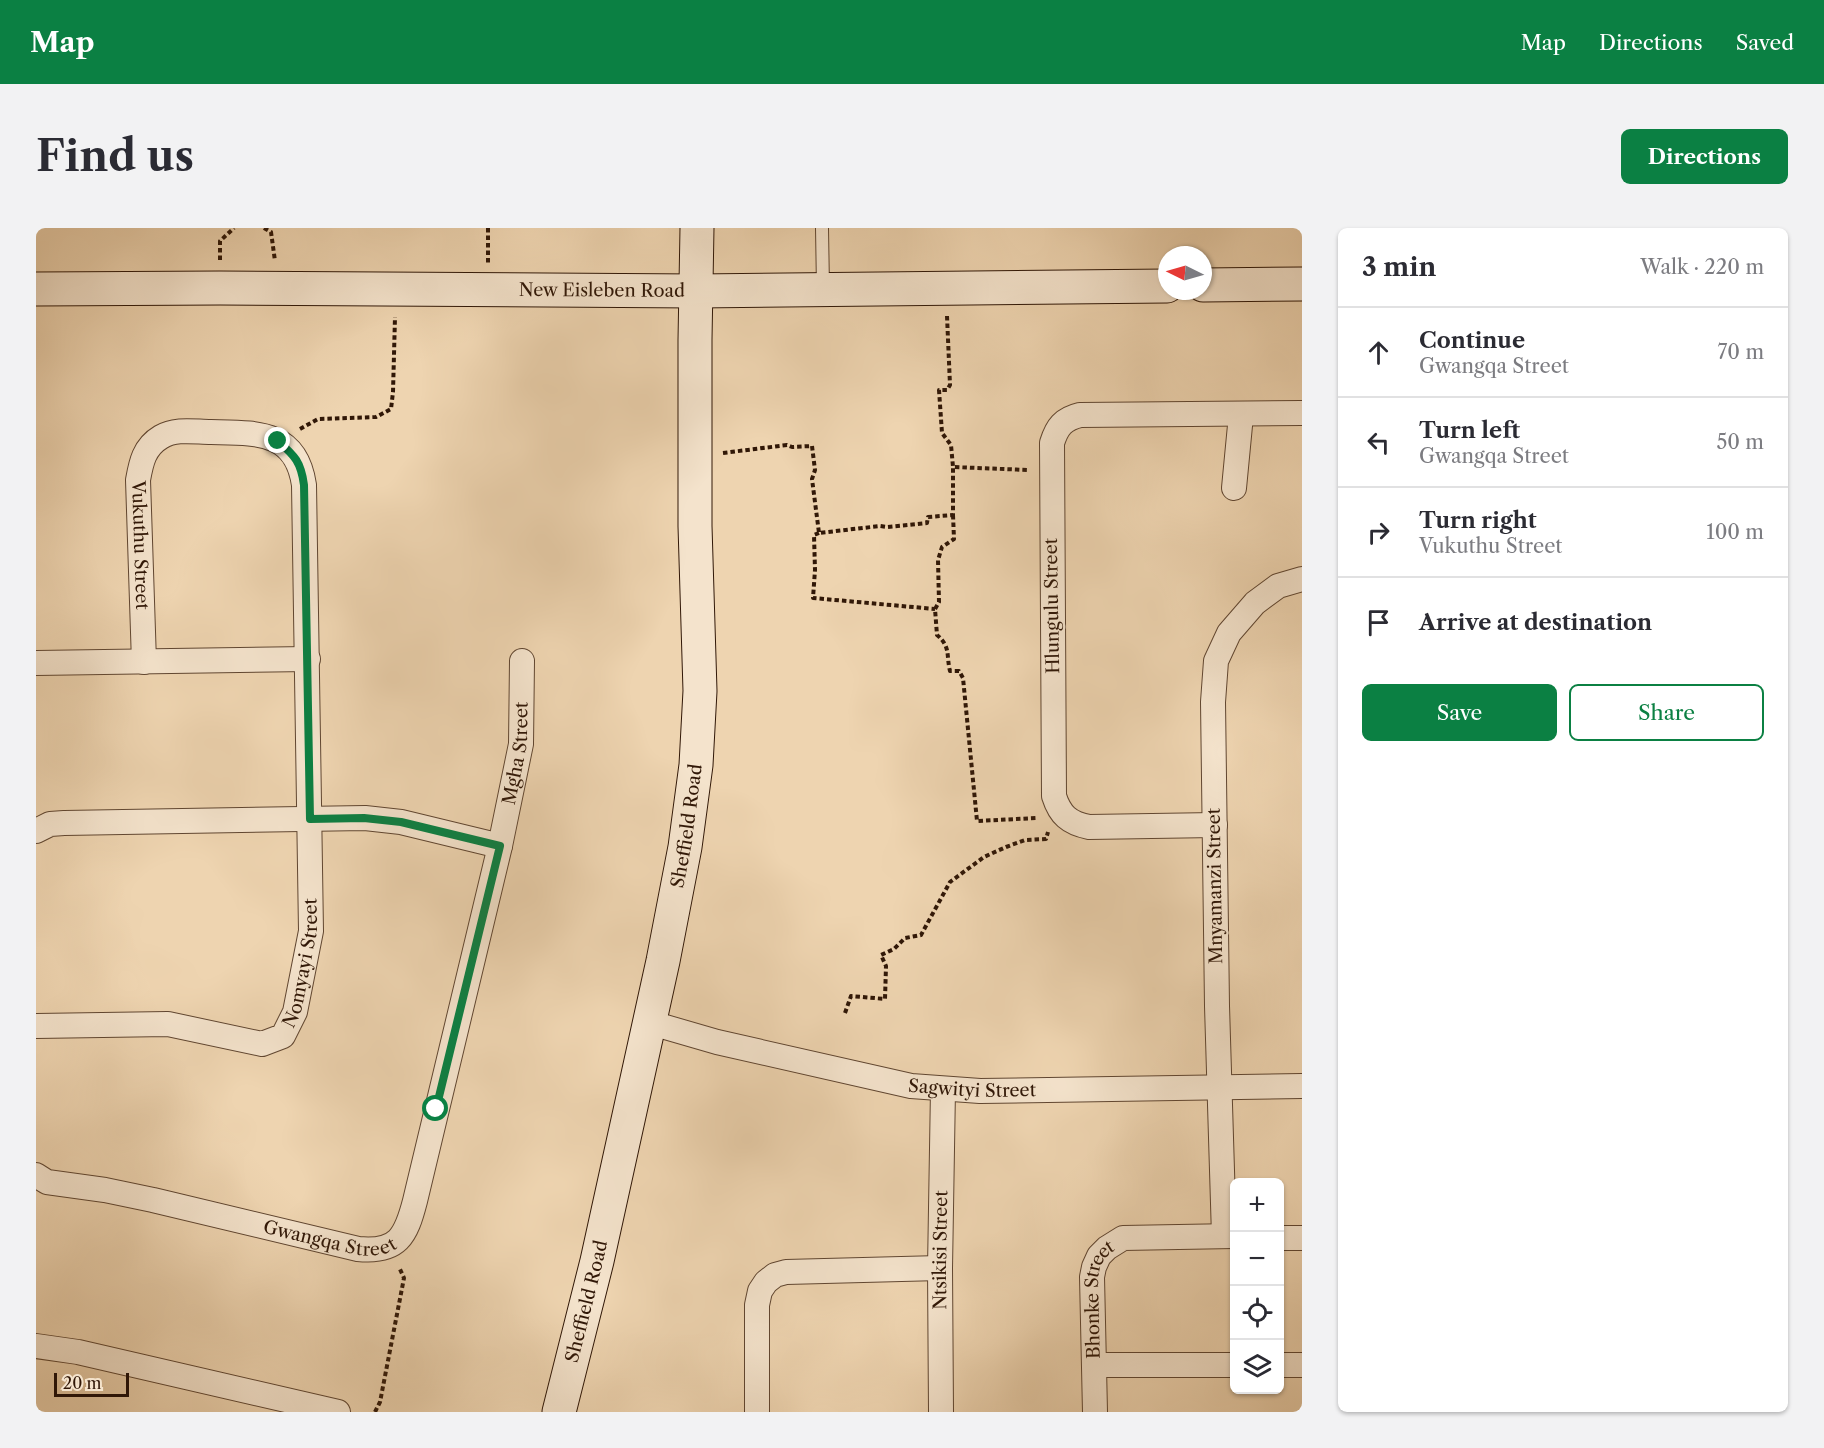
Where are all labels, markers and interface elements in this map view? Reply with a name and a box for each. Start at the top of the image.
text: Map [30,25,94,59]
text: Map [1521,30,1566,55]
text: Directions [1599,30,1703,55]
text: Saved [1736,30,1794,55]
button: Directions [1621,129,1788,184]
text: Find us [36,130,194,182]
north arrow [1158,246,1212,300]
text: 3 min [1362,251,1436,283]
text: Walk · 220 m [1640,255,1764,279]
street label: New Eisleben Road [519,279,685,302]
text: Continue [1419,327,1525,354]
icon: ahead [1362,336,1395,369]
text: 70 m [1718,340,1764,364]
text: Gwangqa Street [1419,354,1569,378]
text: Turn left [1419,417,1520,444]
icon: left [1362,426,1395,459]
route end [264,427,290,453]
text: 50 m [1717,430,1764,454]
text: Gwangqa Street [1419,444,1569,468]
street label: Vukuthu Street [127,479,153,611]
text: Turn right [1419,507,1537,534]
icon: right [1362,516,1395,549]
text: 100 m [1706,520,1764,544]
text: Vukuthu Street [1419,534,1562,558]
street label: Hlungulu Street [1040,537,1064,674]
icon: arrive [1362,606,1395,639]
text: Arrive at destination [1419,609,1652,636]
button: Save [1362,684,1557,741]
button: Share [1569,684,1764,741]
street label: Mgha Street [498,701,533,807]
street label: Sheffield Road [666,763,707,890]
street label: Mnyamanzi Street [1203,807,1227,964]
street label: Nomyayi Street [278,897,322,1032]
street label: Sagwityi Street [907,1075,1037,1102]
route start [422,1095,448,1121]
map controls [1230,1178,1284,1394]
button: + [1230,1178,1284,1232]
street label: Ntsikisi Street [929,1190,952,1310]
street label: Gwangqa Street [261,1216,401,1261]
button: − [1230,1232,1284,1286]
street label: Bhonke Street [1081,1235,1119,1359]
street label: Sheffield Road [561,1238,612,1365]
button: locate [1230,1286,1284,1340]
button: layers [1230,1340,1284,1394]
scale bar [54,1370,129,1398]
text: 20 m [63,1373,102,1393]

